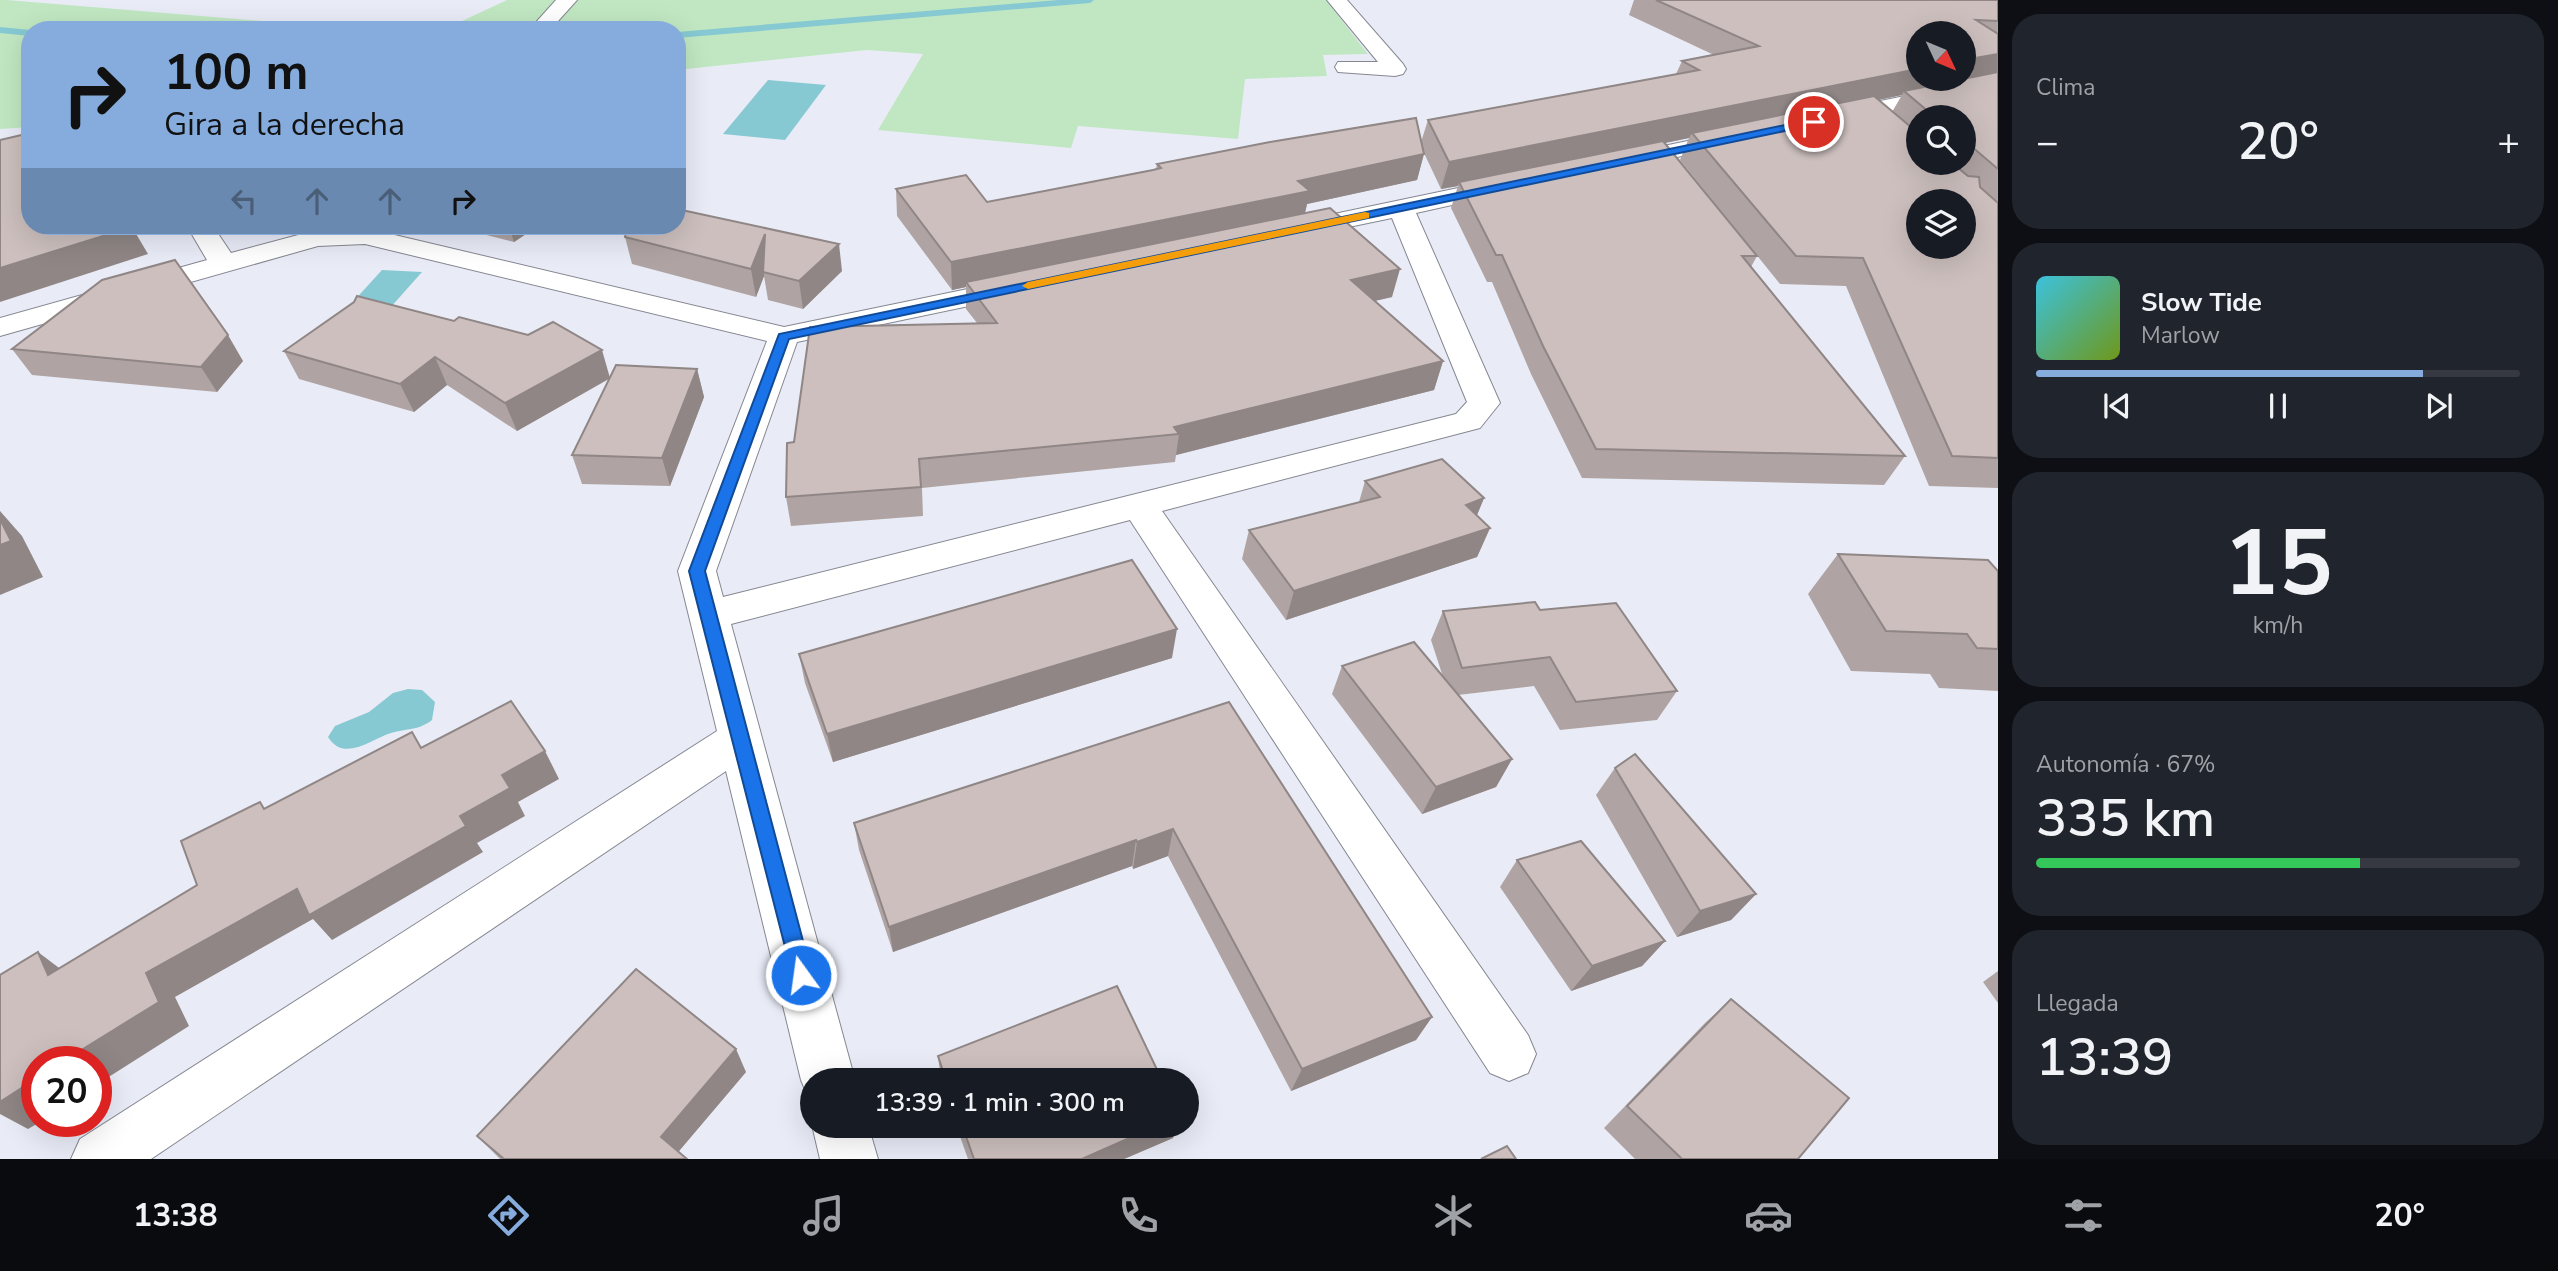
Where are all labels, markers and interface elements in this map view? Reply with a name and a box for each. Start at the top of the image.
north arrow [1906,21,1976,91]
map controls [1906,21,1976,259]
text: 100 m [164,39,308,106]
icon: right [49,49,140,140]
text: Clima [2036,72,2096,103]
pin [1784,92,1844,152]
text: Gira a la derecha [164,103,405,146]
icon: arrive [1795,103,1833,141]
button: search [1906,105,1976,175]
text: 20° [2237,106,2319,177]
text: − [2036,117,2059,168]
text: + [2497,117,2520,168]
icon: left [225,182,263,220]
icon: ahead [298,182,336,220]
icon: ahead [371,182,409,220]
icon: right [444,182,482,220]
button: layers [1906,189,1976,259]
text: Slow Tide [2141,285,2262,320]
text: Marlow [2141,320,2220,351]
icon: previous [2098,387,2136,425]
icon: pause [2259,387,2297,425]
icon: next [2420,387,2458,425]
text: 15 [2223,502,2333,626]
text: km/h [2253,610,2303,641]
text: Autonomía · 67% [2036,749,2216,780]
text: 335 km [2036,783,2215,854]
position arrow [764,938,838,1012]
text: Llegada [2036,988,2119,1019]
text: 13:39 [2036,1022,2173,1093]
speed limit sign: 20 [21,1046,112,1137]
text: 13:39 · 1 min · 300 m [874,1085,1125,1120]
icon: directions [484,1191,533,1240]
icon: music [799,1191,848,1240]
icon: phone [1114,1191,1163,1240]
icon: climate [1429,1191,1478,1240]
icon: car [1744,1191,1793,1240]
icon: filters [2059,1191,2108,1240]
text: 13:38 [133,1194,218,1237]
text: 20° [2374,1194,2425,1237]

